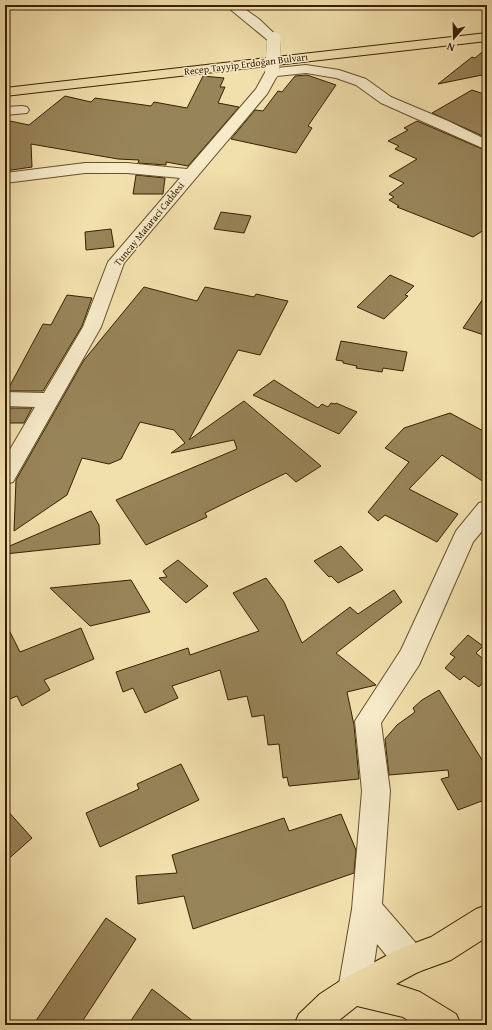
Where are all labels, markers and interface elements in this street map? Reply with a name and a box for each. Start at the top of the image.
north arrow [434,18,474,58]
text: N [444,38,457,56]
street label: Recep Tayyip Erdoğan Bulvarı [183,49,309,79]
street label: Tuncay Mataraci Caddesi [110,178,188,269]

